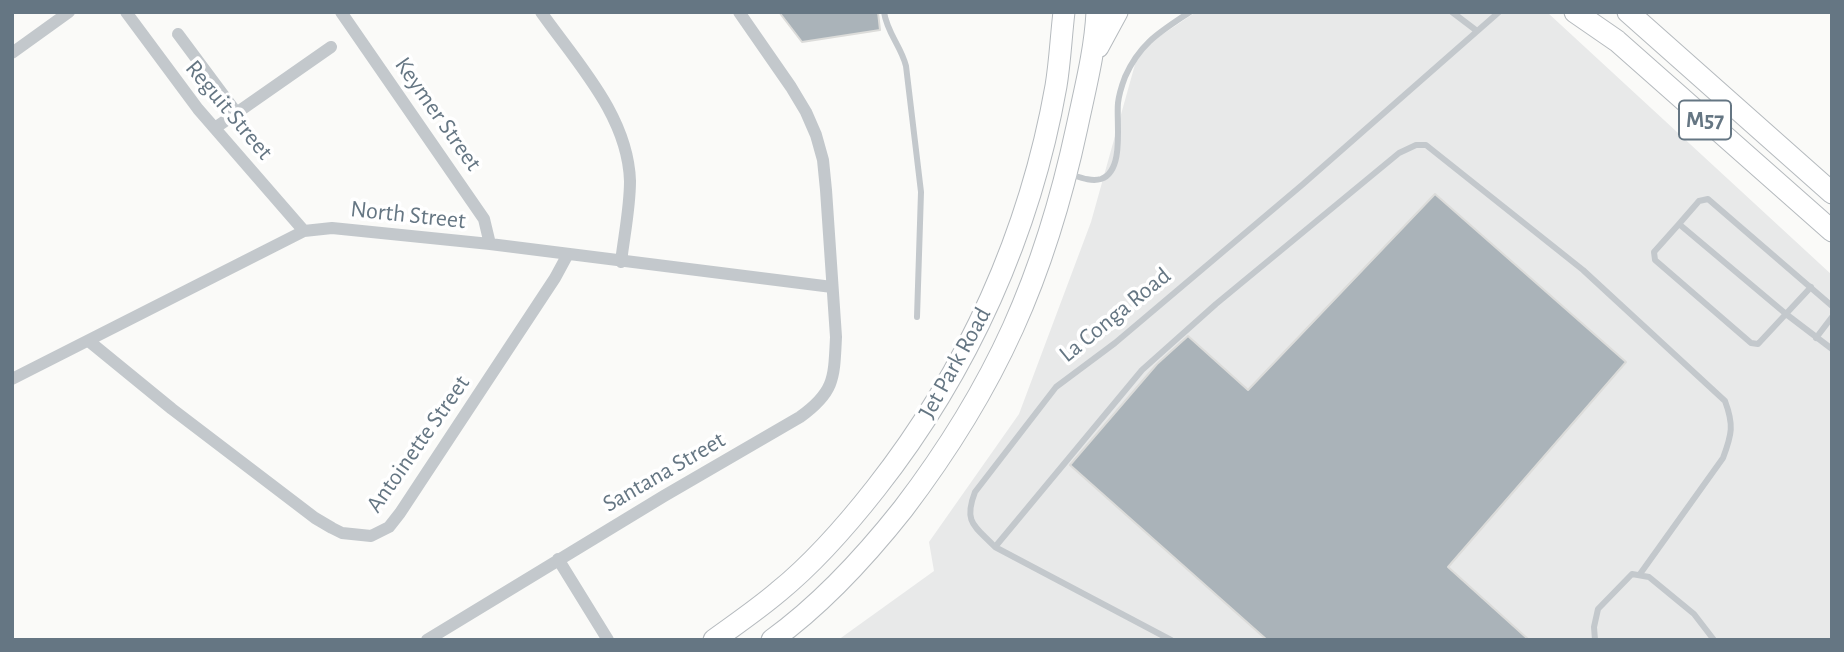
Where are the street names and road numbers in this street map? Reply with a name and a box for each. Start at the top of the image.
street label: Keymer Street [388,52,488,176]
street label: Reguit Street [179,54,279,166]
road number: M57 [1679,100,1731,140]
street label: North Street [349,195,467,235]
street label: La Conga Road [1053,261,1177,369]
street label: Jet Park Road [913,302,997,424]
street label: Antoinette Street [360,370,476,518]
street label: Santana Street [598,425,730,519]

